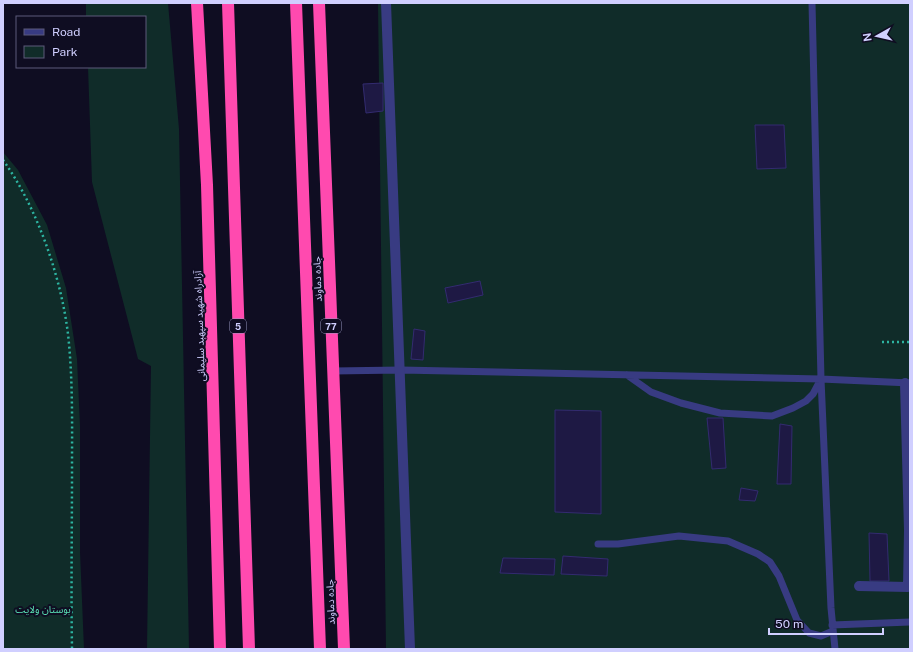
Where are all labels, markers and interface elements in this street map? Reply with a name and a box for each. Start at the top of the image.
legend [16,16,146,68]
north arrow [857,16,897,56]
text: Road [52,25,80,39]
text: N [861,32,874,42]
text: Park [52,45,78,59]
street label: جاده دماوند [310,256,325,302]
street label: آزادراه شهید سپهبد سلیمانی [191,269,208,382]
road number: 5 [230,319,246,333]
road number: 77 [321,319,341,333]
street label: جاده دماوند [323,579,338,625]
park label: بوستان ولایت [15,603,71,616]
scale bar [769,610,883,636]
text: 50 m [775,617,803,631]

